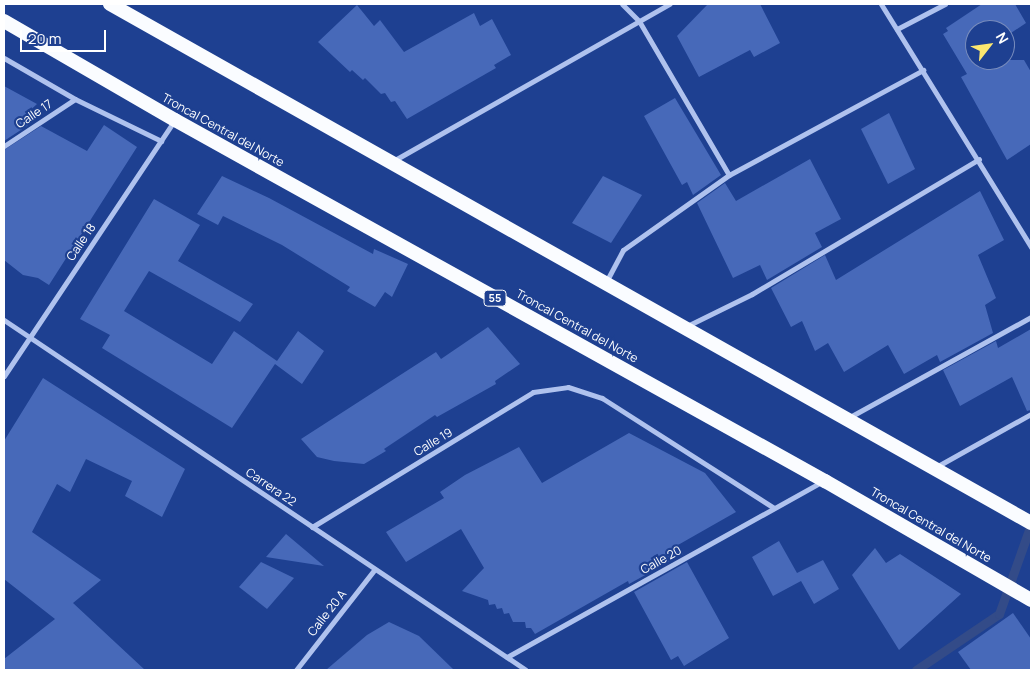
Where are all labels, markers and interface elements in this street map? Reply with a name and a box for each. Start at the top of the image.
scale bar [22,20,109,52]
north arrow [965,20,1015,70]
text: 20 m [28,28,61,49]
text: N [992,29,1013,47]
street label: Troncal Central del Norte [159,90,287,170]
street label: Calle 17 [13,97,55,131]
street label: Calle 18 [63,221,99,263]
street label: Troncal Central del Norte [513,286,641,366]
road number: 55 [482,290,508,306]
street label: Calle 19 [411,425,455,459]
street label: Carrera 22 [243,465,299,509]
street label: Troncal Central del Norte [868,484,994,566]
street label: Calle 20 [638,543,684,577]
street label: Calle 20 A [305,587,349,639]

